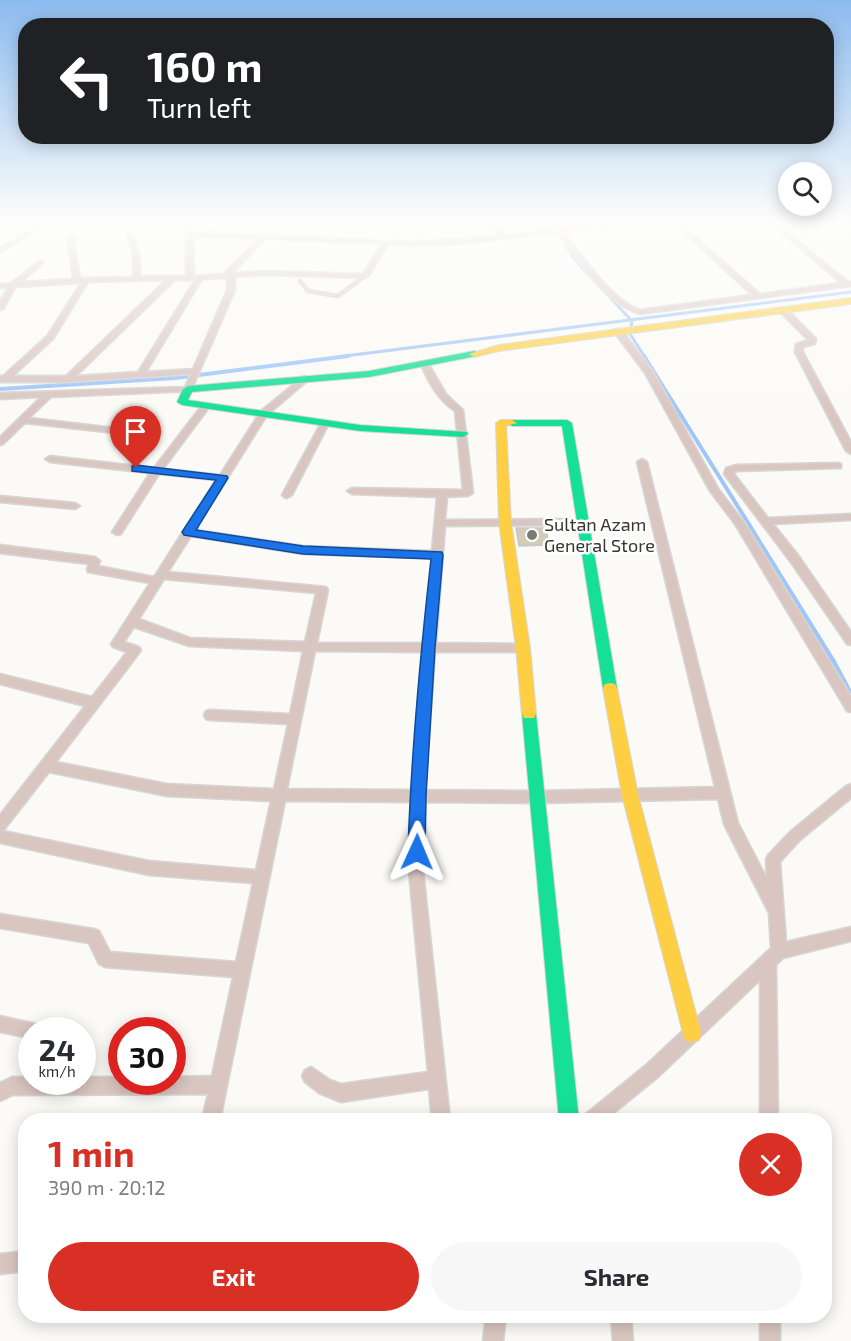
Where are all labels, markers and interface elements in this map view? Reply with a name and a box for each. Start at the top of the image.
text: 160 m [147,40,263,90]
icon: left [48,42,126,120]
text: Turn left [147,91,251,123]
map controls [778,162,832,216]
button: search [778,162,832,216]
pin [110,406,161,468]
icon: arrive [119,415,152,448]
place label: Sultan Azam General Store [544,513,655,556]
marker: Sultan Azam General Store [525,528,539,542]
position arrow [385,820,449,884]
speed limit sign: 30 [108,1017,186,1095]
text: 24 [39,1031,75,1067]
text: km/h [38,1062,76,1080]
text: 1 min [48,1131,135,1174]
button: close [739,1133,802,1196]
text: 390 m · 20:12 [48,1175,165,1199]
button: Exit [48,1242,419,1311]
button: Share [431,1242,802,1311]

